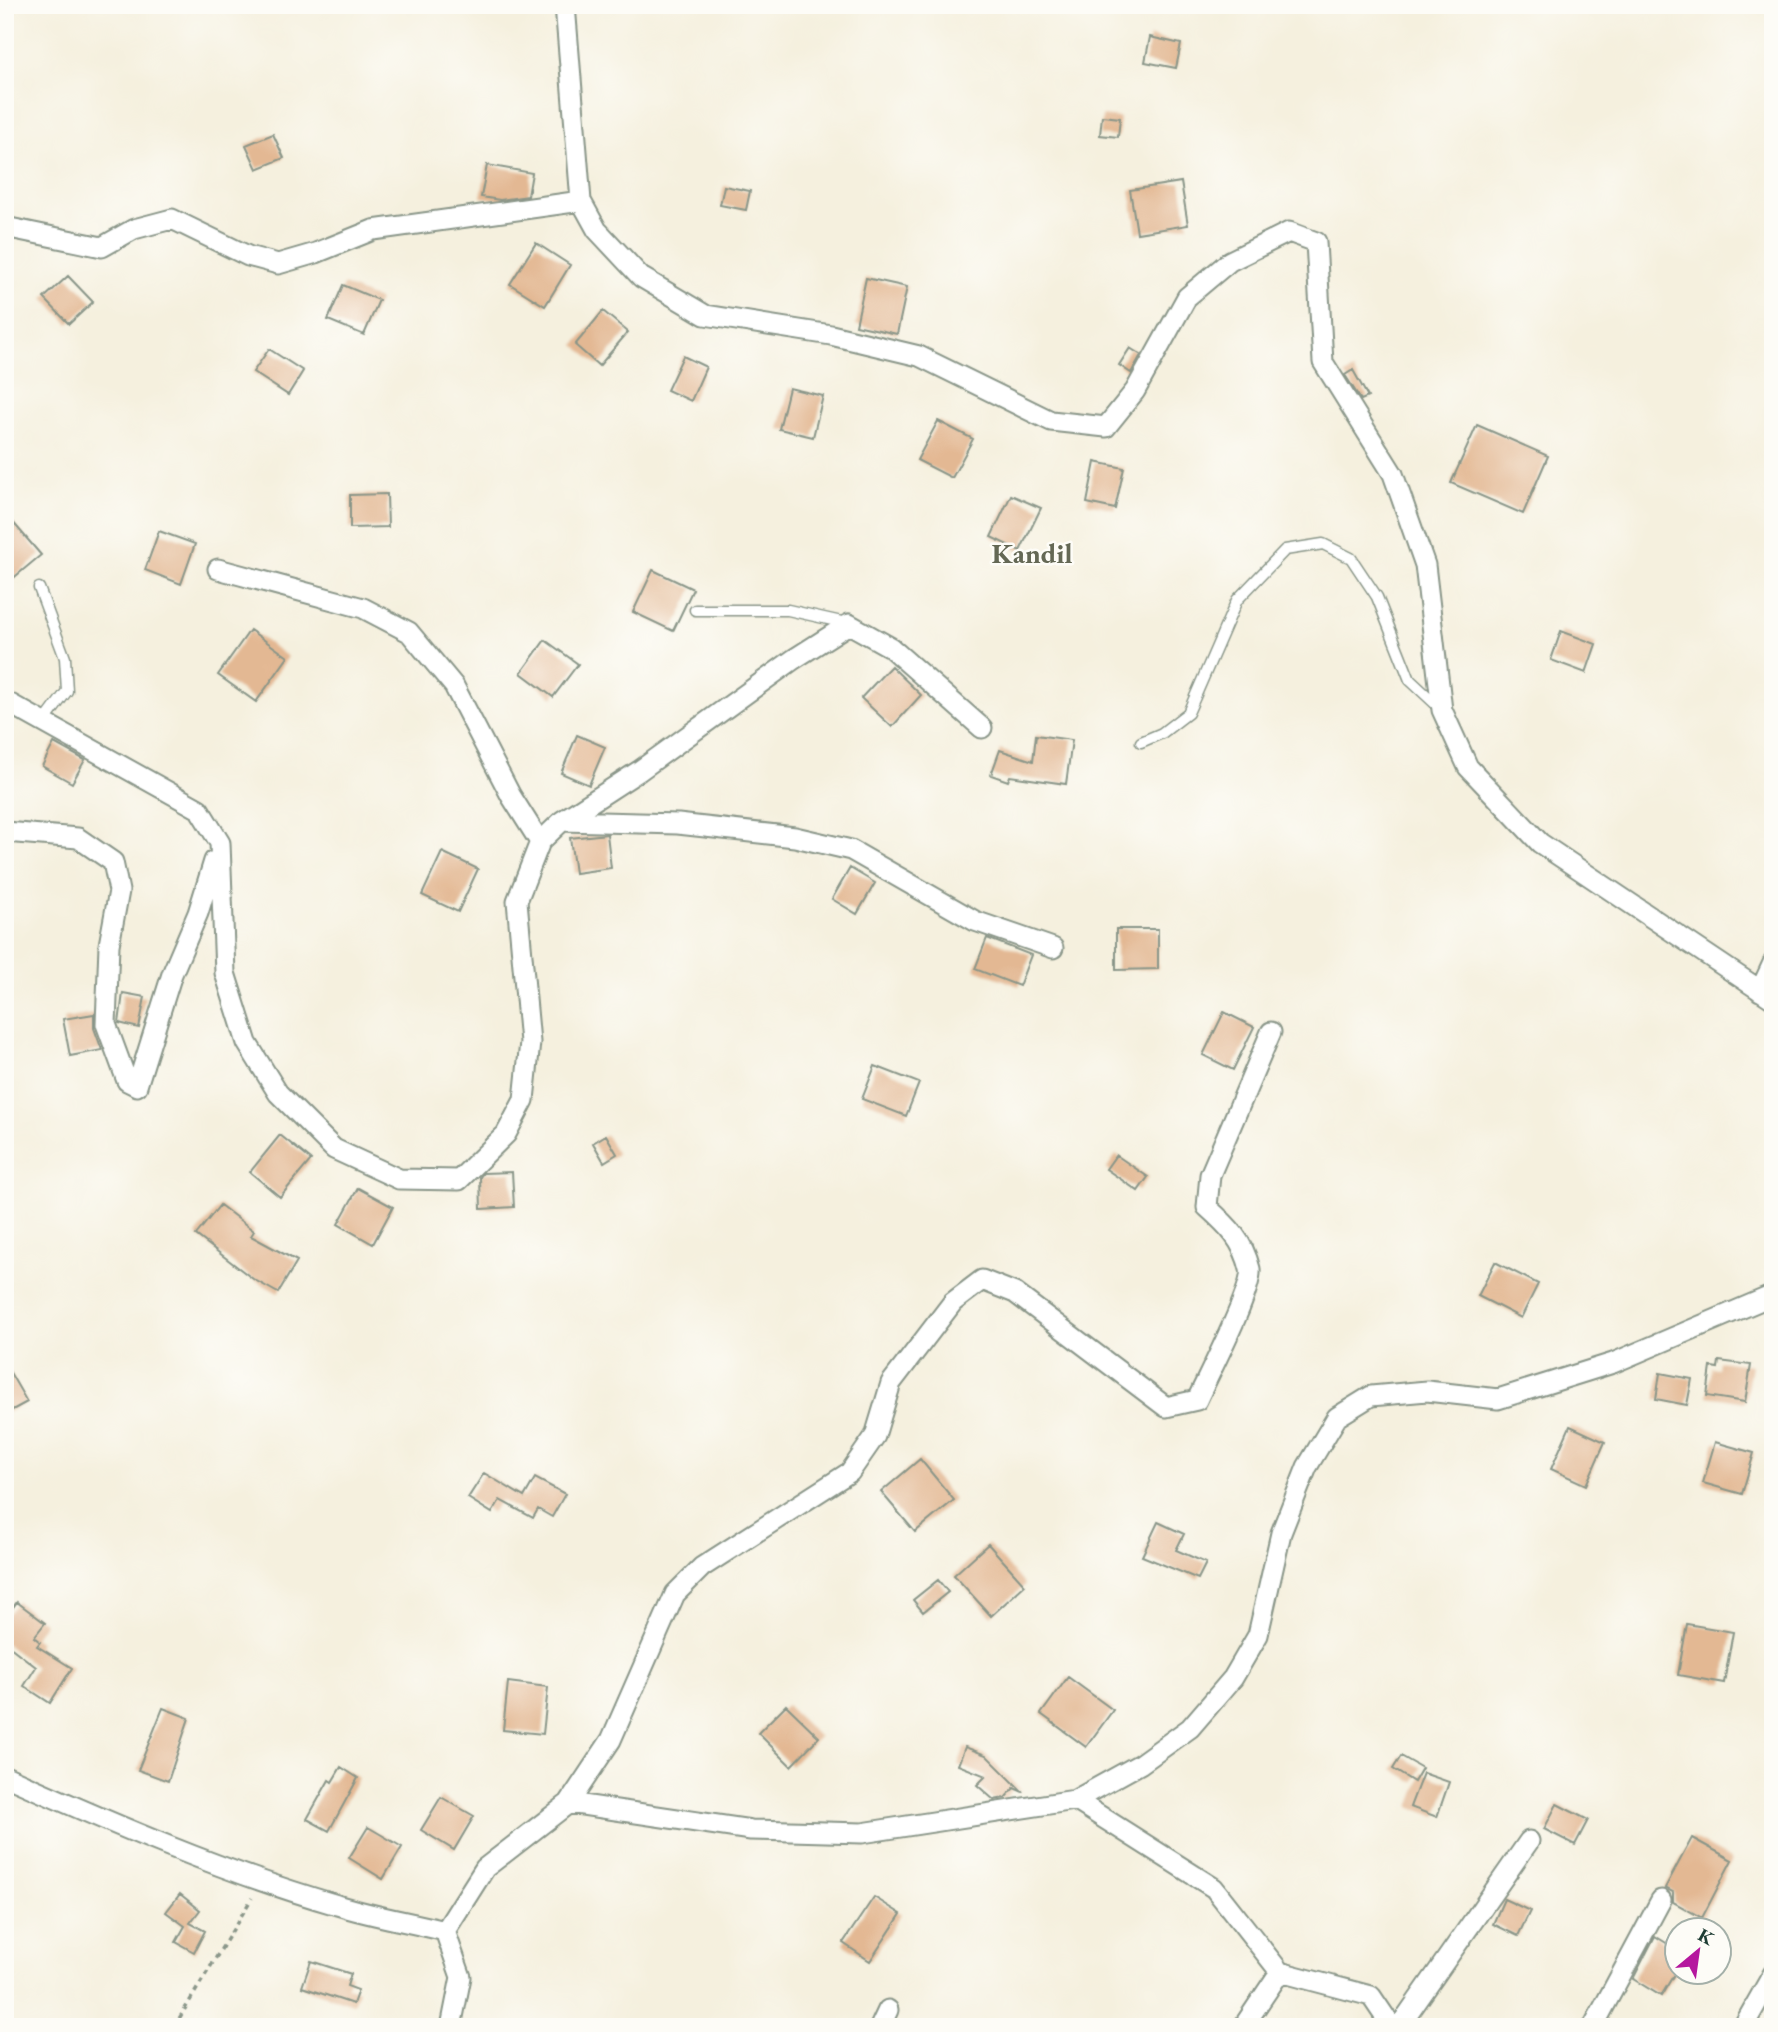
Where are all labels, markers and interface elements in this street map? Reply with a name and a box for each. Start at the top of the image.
district label: Kandil [991,535,1073,571]
north arrow [1662,1916,1732,1986]
text: K [1694,1922,1719,1951]

